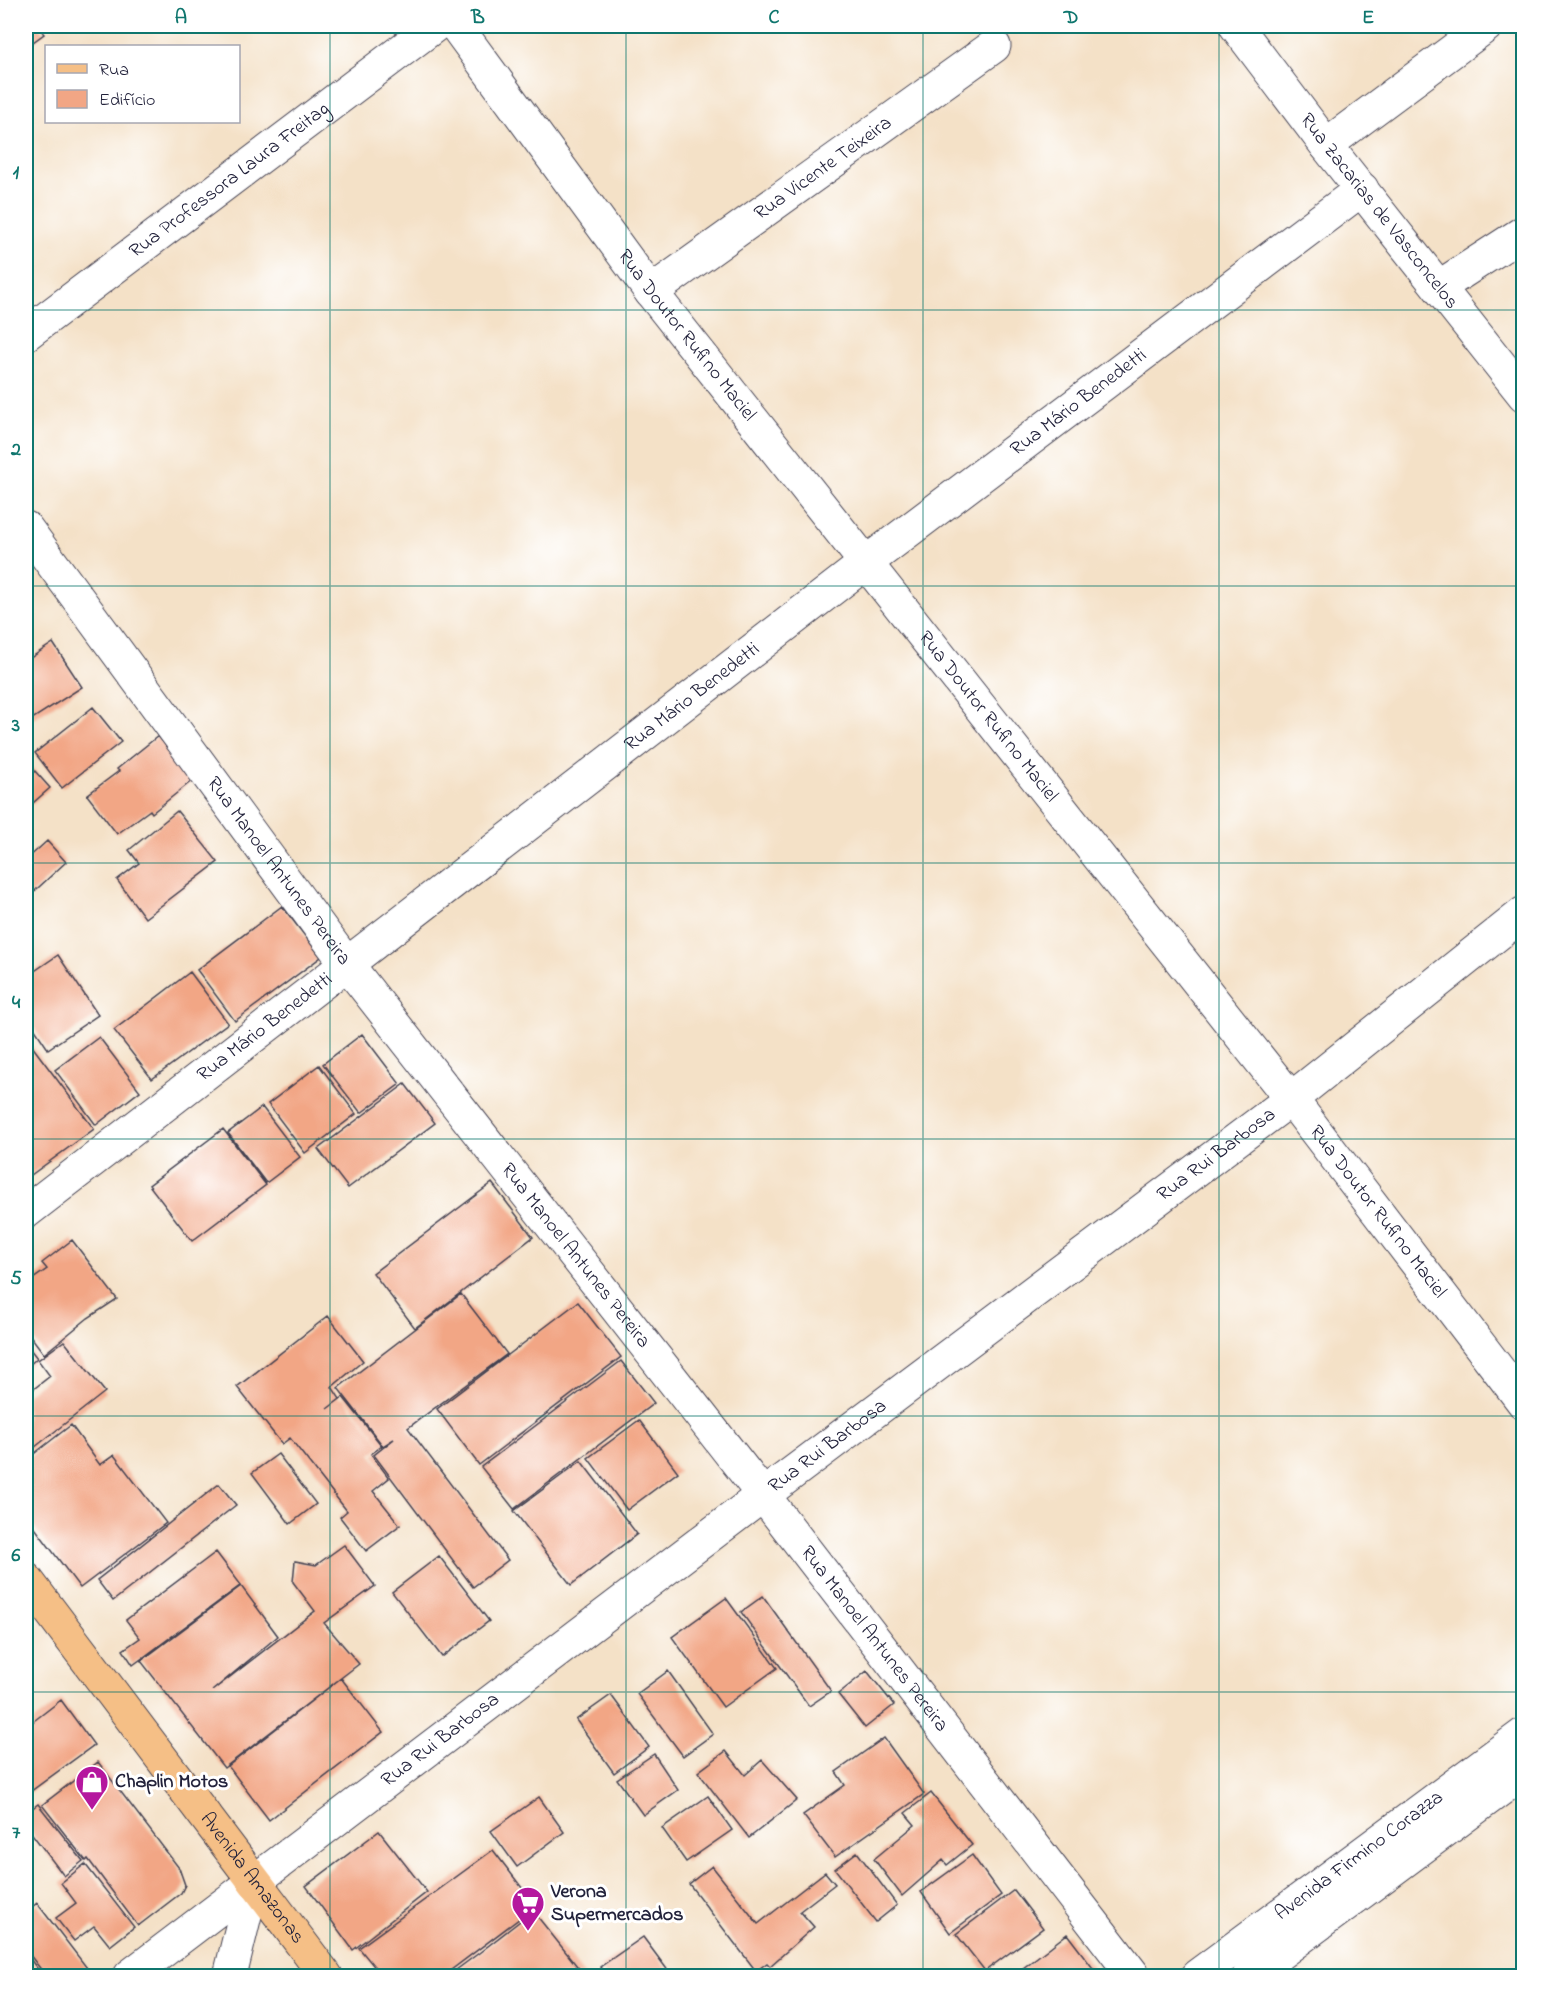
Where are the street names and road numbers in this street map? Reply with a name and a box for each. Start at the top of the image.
street label: Rua Professora Laura Freitag [123,95,336,266]
street label: Rua Zacarias de Vasconcelos [1292,107,1465,316]
street label: Rua Vicente Teixeira [748,109,898,228]
street label: Rua Doutor Rufino Maciel [610,243,763,428]
street label: Rua Mário Benedetti [1004,341,1153,463]
street label: Rua Doutor Rufino Maciel [911,625,1065,809]
street label: Rua Mário Benedetti [618,635,766,759]
street label: Rua Manoel Antunes Pereira [199,771,358,972]
street label: Rua Mário Benedetti [191,966,339,1089]
street label: Rua Rui Barbosa [1151,1101,1282,1209]
street label: Rua Doutor Rufino Maciel [1302,1119,1453,1305]
street label: Rua Manoel Antunes Pereira [494,1157,657,1355]
street label: Rua Rui Barbosa [762,1392,893,1501]
street label: Rua Manoel Antunes Pereira [793,1540,955,1738]
street label: Rua Rui Barbosa [375,1686,506,1794]
street label: Avenida Firmino Corazza [1269,1784,1450,1928]
street label: Avenida Amazonas [193,1806,311,1950]

